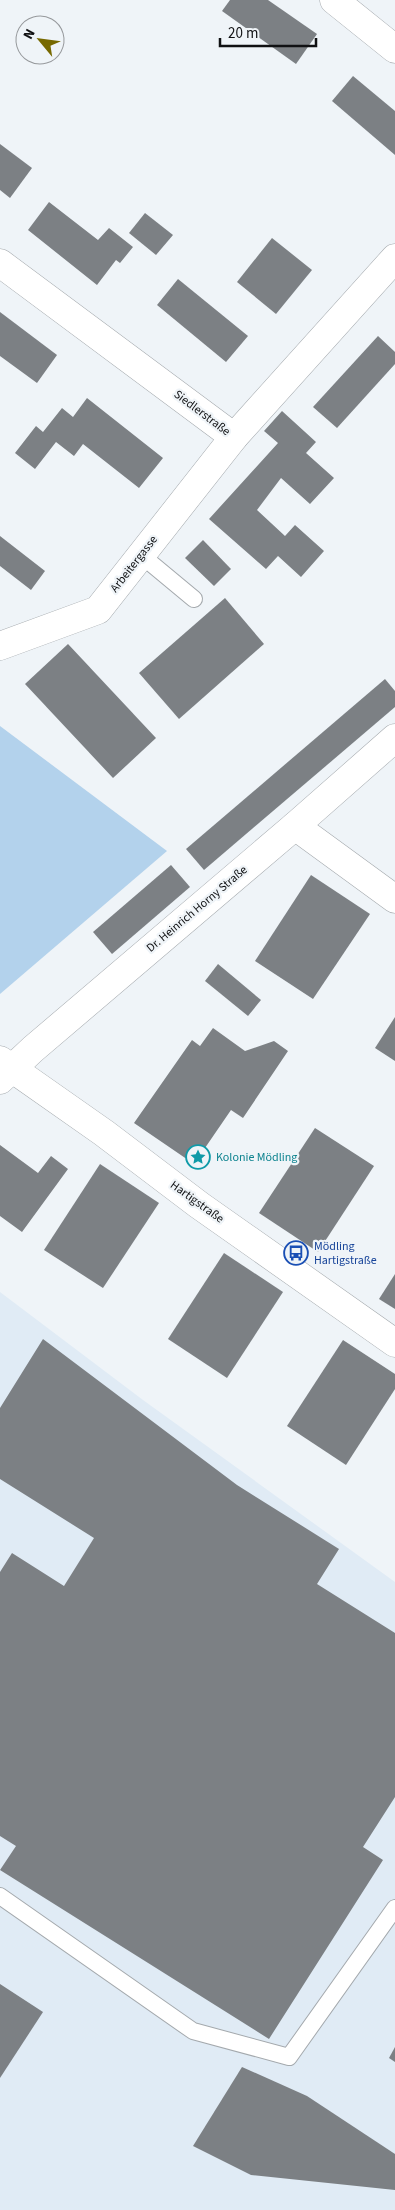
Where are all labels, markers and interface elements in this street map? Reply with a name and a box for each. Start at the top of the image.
north arrow [15,15,65,65]
scale bar [220,15,316,47]
text: 20 m [228,23,258,44]
text: N [19,25,41,43]
street label: Siedlerstraße [170,386,234,440]
street label: Arbeitergasse [106,532,162,596]
street label: Dr. Heinrich Horny Straße [143,862,251,956]
place icon: Kolonie Mödling [185,1144,211,1170]
place label: Kolonie Mödling [216,1149,297,1166]
street label: Hartigstraße [167,1177,227,1227]
place label: Mödling Hartigstraße [314,1238,377,1269]
bus stop icon: Mödling Hartigstraße [283,1240,309,1266]

